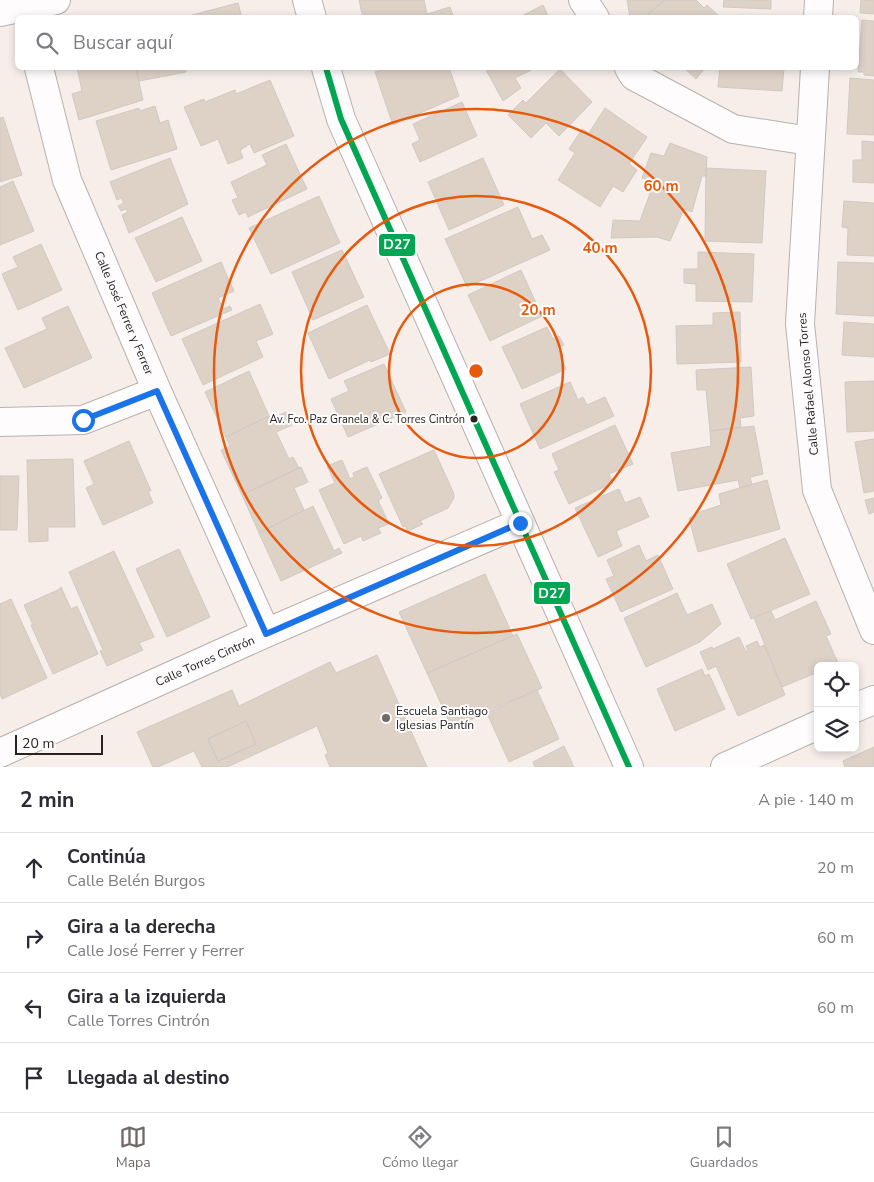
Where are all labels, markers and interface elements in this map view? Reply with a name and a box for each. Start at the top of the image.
search box [15,15,859,70]
icon: search [33,29,61,57]
text: Buscar aquí [73,30,172,56]
text: 60 m [643,176,679,196]
line badge: D27 [378,233,416,257]
text: D27 [383,235,411,254]
text: 40 m [582,238,618,258]
street label: Calle José Ferrer y Ferrer [91,249,158,378]
text: 20 m [520,300,556,320]
street label: Calle Rafael Alonso Torres [794,312,822,456]
centre of rings [467,362,485,380]
route start [72,409,95,432]
place label: Av. Fco. Paz Granela & C. Torres Cintrón [269,412,465,427]
marker: Av. Fco. Paz Granela & C. Torres Cintrón [469,414,479,424]
route end [509,512,532,535]
line badge: D27 [533,581,571,605]
text: D27 [538,584,566,603]
street label: Calle Torres Cintrón [153,632,257,690]
map controls [814,662,859,752]
button: locate [814,662,859,707]
place label: Escuela Santiago Iglesias Pantín [396,703,488,733]
button: layers [814,707,859,752]
marker: Escuela Santiago Iglesias Pantín [380,712,392,724]
scale bar [15,732,102,755]
text: 20 m [22,734,54,753]
text: 2 min [20,786,74,814]
text: A pie · 140 m [758,789,854,811]
text: Continúa [67,844,146,870]
icon: ahead [20,854,48,882]
text: 20 m [817,857,854,879]
text: Calle Belén Burgos [67,870,205,892]
text: Gira a la derecha [67,914,216,940]
icon: right [20,924,48,952]
text: 60 m [817,927,854,949]
text: Calle José Ferrer y Ferrer [67,940,244,962]
text: Gira a la izquierda [67,984,226,1010]
icon: left [20,994,48,1022]
text: 60 m [817,997,854,1019]
text: Calle Torres Cintrón [67,1010,210,1032]
icon: arrive [20,1064,48,1092]
text: Llegada al destino [67,1065,229,1091]
tab: Mapa [116,1123,151,1172]
tab: Cómo llegar [382,1123,458,1172]
tab: Guardados [690,1123,758,1172]

